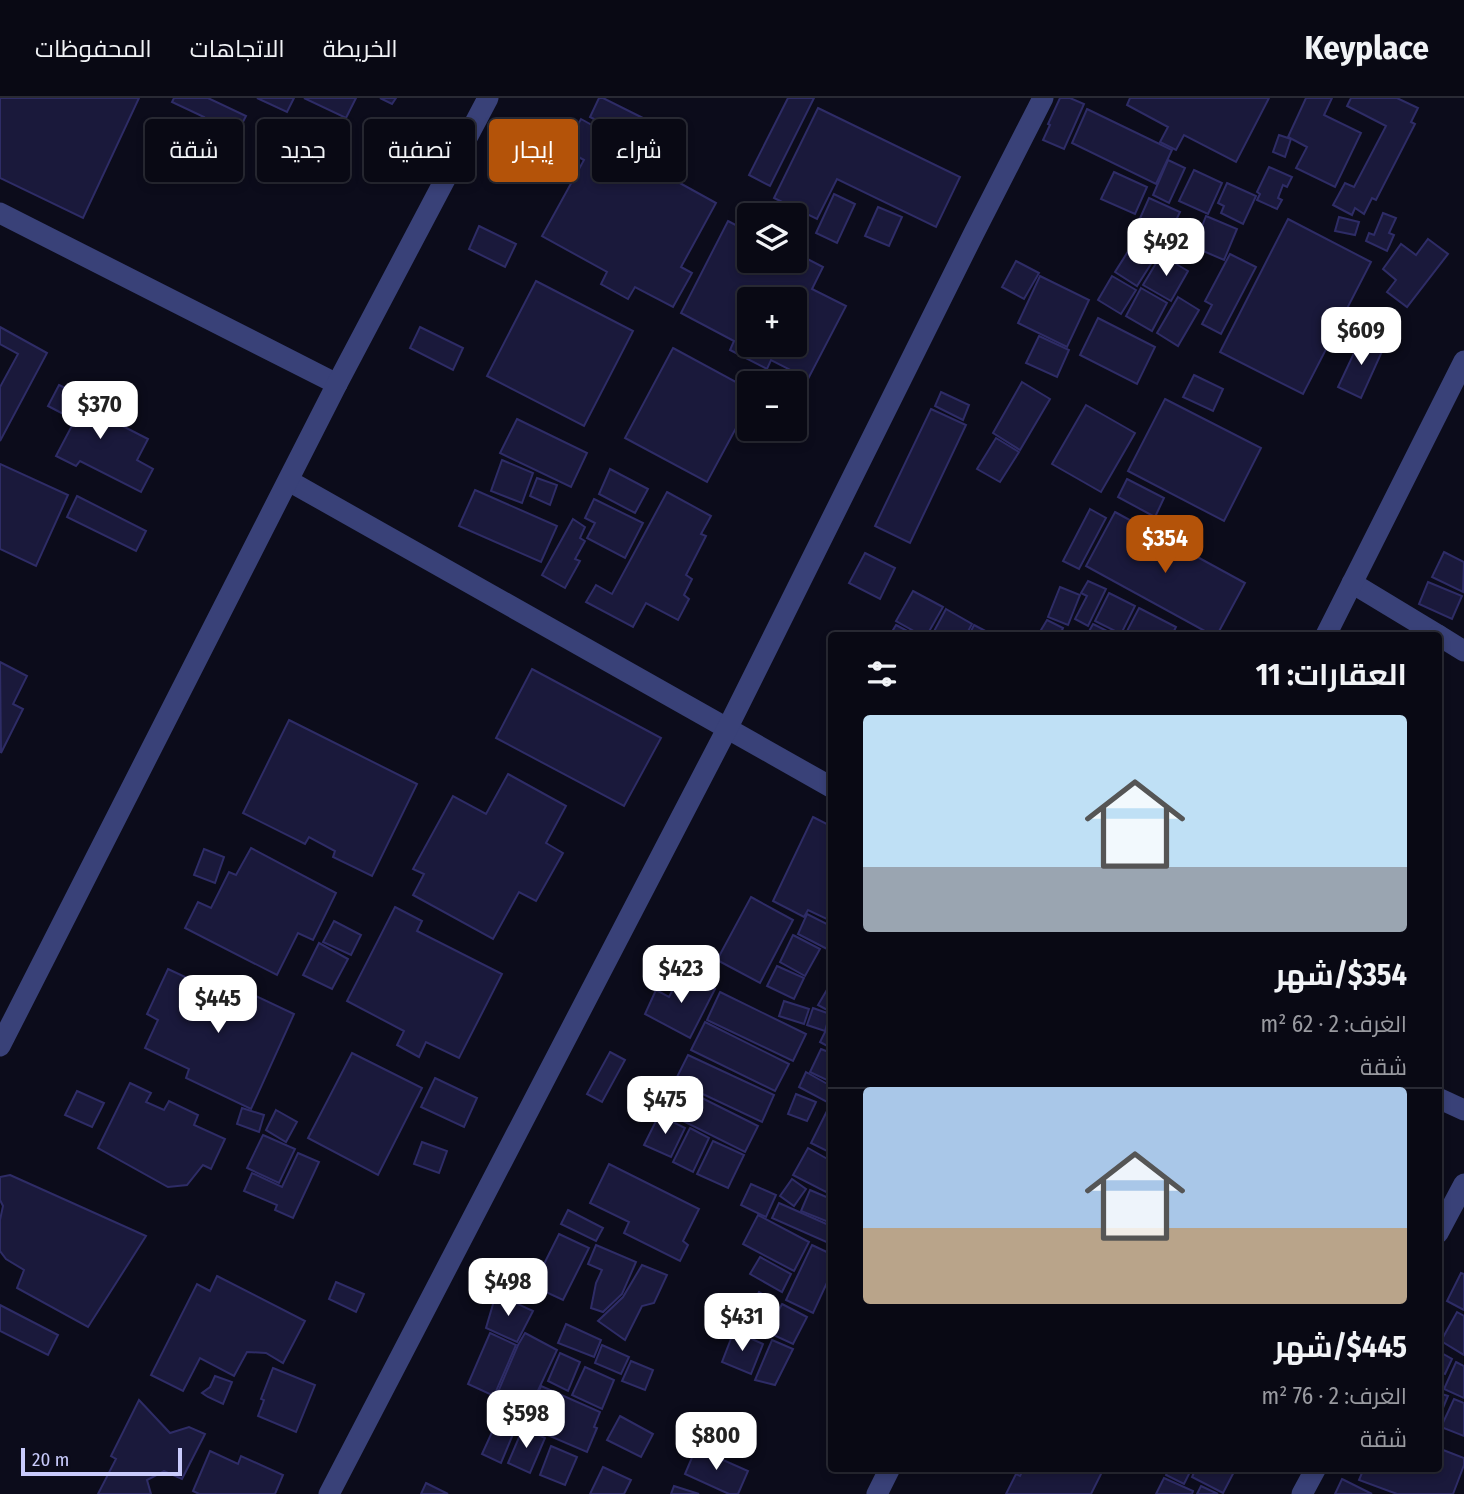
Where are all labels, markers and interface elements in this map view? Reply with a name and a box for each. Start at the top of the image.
text: Keyplace [1305,28,1429,68]
text: المحفوظات [35,35,152,63]
text: الاتجاهات [190,35,285,63]
text: الخريطة [323,35,398,63]
chip: شقة [145,119,243,182]
chip: جديد [257,119,350,182]
chip: تصفية [364,119,475,182]
chip: إيجار [489,119,578,182]
chip: شراء [592,119,686,182]
map controls [737,203,807,441]
button: layers [737,203,807,273]
pin: $492 [1125,218,1207,278]
text: $492 [1143,227,1189,255]
button: + [737,287,807,357]
pin: $609 [1320,308,1402,367]
text: $609 [1337,316,1385,344]
button: − [737,371,807,441]
pin: $370 [59,382,141,441]
text: $370 [78,390,122,418]
pin: $354 [1124,516,1206,575]
text: $354 [1142,524,1188,552]
icon: filters [863,655,901,693]
text: العقارات: 11 [1256,657,1407,693]
icon: home [1072,761,1198,887]
pin: $423 [640,946,722,1005]
text: $423 [659,954,703,982]
text: $354/شهر [1275,957,1407,993]
pin: $445 [177,976,259,1035]
text: $445 [195,984,241,1012]
text: الغرف: 2 · 62 m² [1260,1010,1407,1038]
text: شقة [1360,1053,1407,1081]
pin: $475 [624,1076,706,1136]
text: $475 [643,1085,687,1113]
icon: home [1072,1133,1198,1259]
pin: $498 [467,1258,549,1318]
text: $498 [485,1267,531,1295]
pin: $431 [701,1294,783,1353]
text: $431 [720,1302,764,1330]
text: $445/شهر [1274,1329,1407,1365]
text: الغرف: 2 · 76 m² [1262,1382,1407,1410]
pin: $598 [485,1390,567,1450]
text: $598 [503,1399,549,1427]
pin: $800 [675,1412,757,1472]
text: $800 [692,1421,740,1449]
text: شقة [1360,1425,1407,1453]
scale bar [21,1445,182,1477]
text: 20 m [32,1448,69,1471]

